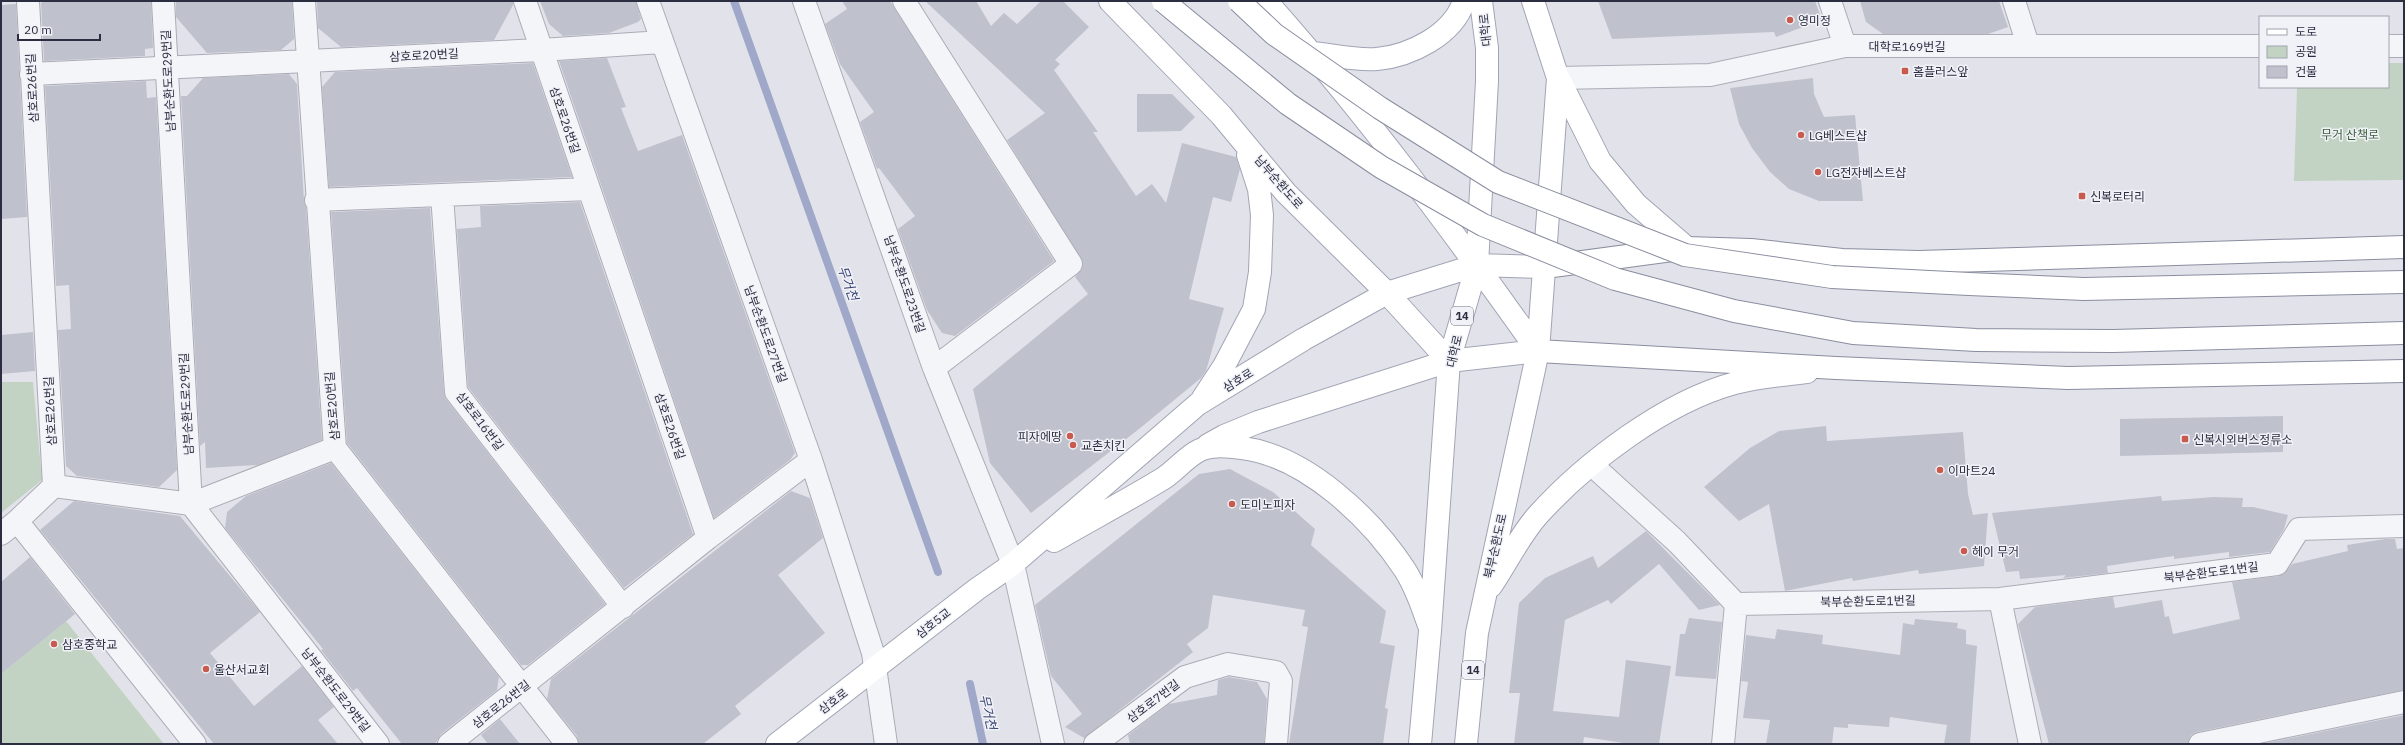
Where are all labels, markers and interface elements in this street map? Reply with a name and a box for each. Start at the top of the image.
street label: 대학로 [1476,13,1494,47]
place label: 영미정 [1798,13,1831,28]
marker: 영미정 [1785,15,1795,25]
scale bar [18,16,100,42]
legend [2259,16,2389,88]
text: 20 m [24,22,52,37]
text: 도로 [2295,24,2317,39]
street label: 남부순환도로29번길 [158,29,178,133]
street label: 대학로169번길 [1869,39,1945,54]
text: 공원 [2295,44,2317,59]
street label: 삼호로20번길 [389,46,459,64]
street label: 삼호로26번길 [23,53,41,123]
place label: 홈플러스앞 [1913,64,1968,79]
text: 건물 [2295,64,2317,79]
marker: 홈플러스앞 [1900,66,1910,76]
street label: 삼호로26번길 [547,85,583,155]
park label: 무거 산책로 [2321,127,2379,142]
place label: LG베스트샵 [1809,128,1867,143]
marker: LG베스트샵 [1796,130,1806,140]
street label: 남부순환도로 [1252,152,1306,212]
place label: LG전자베스트샵 [1826,165,1906,180]
marker: LG전자베스트샵 [1813,167,1823,177]
place label: 신복로터리 [2090,189,2145,204]
marker: 신복로터리 [2077,191,2087,201]
street label: 남부순환도로23번길 [881,233,929,335]
water label: 무거천 [834,263,862,304]
street label: 남부순환도로27번길 [741,283,791,385]
road number: 14 [1451,307,1473,325]
street label: 대학로 [1443,333,1465,369]
street label: 남부순환도로29번길 [176,352,196,456]
street label: 삼호로 [1220,365,1256,395]
street label: 삼호로20번길 [321,371,343,441]
street label: 삼호로26번길 [41,376,59,446]
street label: 삼호로16번길 [453,389,507,453]
street label: 삼호로26번길 [652,391,688,461]
place label: 피자에땅 [1018,429,1062,444]
marker: 피자에땅 [1065,431,1075,441]
place label: 신복시외버스정류소 [2193,432,2292,447]
marker: 신복시외버스정류소 [2180,434,2190,444]
place label: 교촌치킨 [1081,438,1125,453]
marker: 교촌치킨 [1068,440,1078,450]
place label: 이마트24 [1948,463,1996,478]
marker: 이마트24 [1935,465,1945,475]
place label: 도미노피자 [1240,497,1295,512]
marker: 도미노피자 [1227,499,1237,509]
street label: 북부순환도로 [1480,512,1510,580]
place label: 헤이 무거 [1972,544,2019,559]
marker: 헤이 무거 [1959,546,1969,556]
street label: 북부순환도로1번길 [2163,559,2259,585]
street label: 북부순환도로1번길 [1820,593,1916,609]
street label: 삼호5교 [912,605,954,641]
place label: 삼호중학교 [62,637,117,652]
marker: 삼호중학교 [49,639,59,649]
street label: 남부순환도로29번길 [298,645,374,735]
road number: 14 [1462,661,1484,679]
place label: 울산서교회 [214,662,269,677]
marker: 울산서교회 [201,664,211,674]
street label: 삼호로7번길 [1124,676,1182,726]
street label: 삼호로26번길 [469,677,533,731]
street label: 삼호로 [815,685,851,717]
water label: 무거천 [976,693,1001,732]

